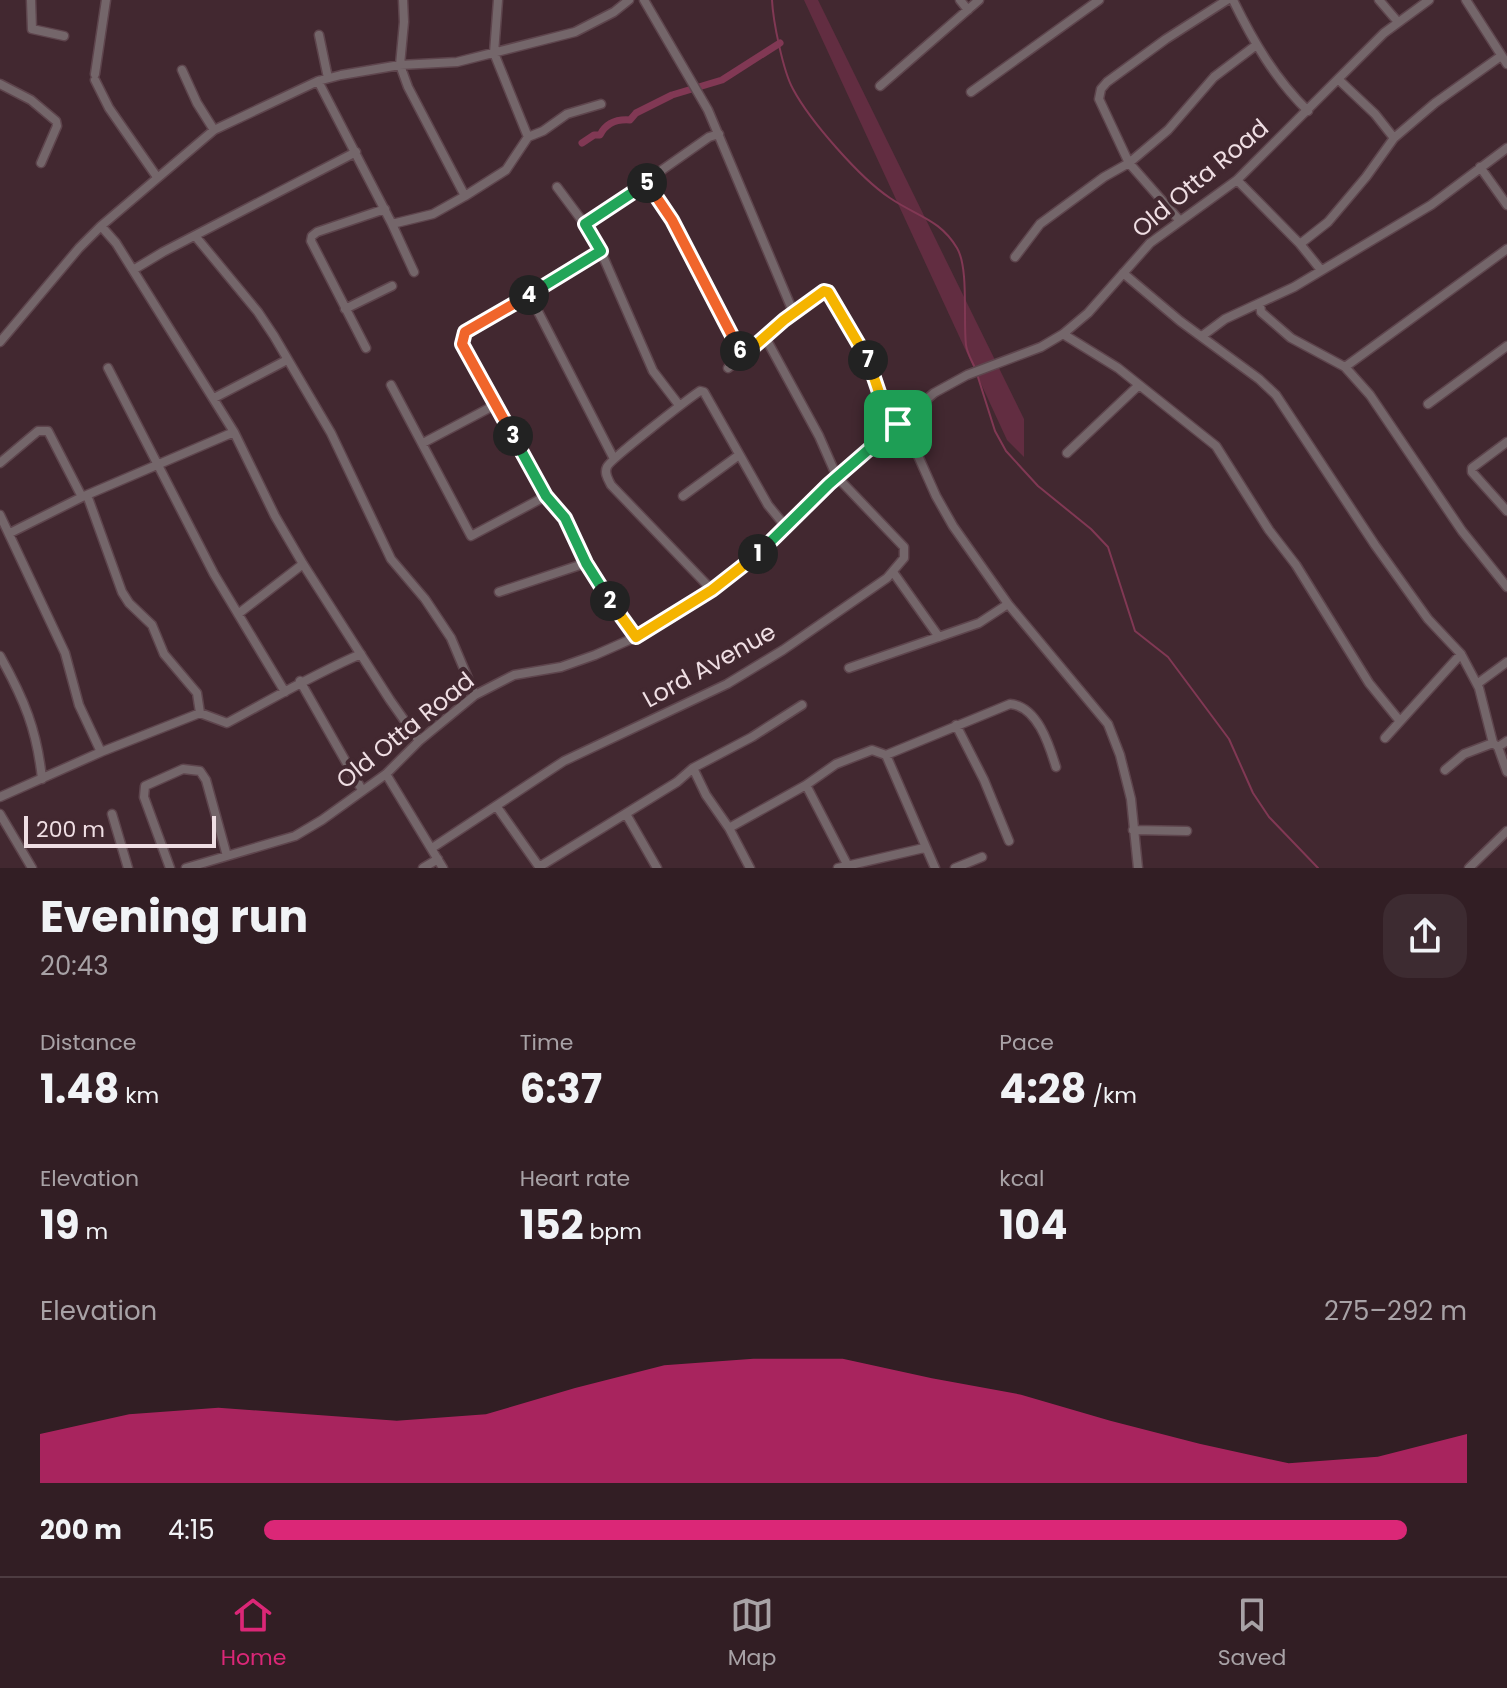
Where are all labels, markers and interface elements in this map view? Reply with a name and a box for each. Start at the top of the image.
street label: Old Otta Road [1125,111,1275,245]
pin: 5 [627,163,667,203]
text: 5 [640,167,654,198]
pin: 4 [509,275,549,315]
text: 4 [522,279,536,310]
pin: 6 [720,331,760,371]
text: 6 [733,335,747,366]
pin: 7 [848,340,888,380]
text: 7 [862,344,874,375]
pin [864,390,932,458]
icon: arrive [876,402,920,446]
pin: 3 [493,416,533,456]
text: 3 [506,420,520,451]
pin: 1 [738,534,778,574]
text: 1 [754,538,762,569]
pin: 2 [590,581,630,621]
text: 2 [604,585,616,616]
street label: Lord Avenue [637,615,781,715]
street label: Old Otta Road [329,664,481,796]
scale bar [24,812,216,848]
text: 200 m [36,814,105,845]
text: Evening run [40,886,308,947]
button: share [1383,894,1467,978]
text: 20:43 [40,948,108,984]
text: Distance [40,1027,136,1058]
text: Time [520,1027,573,1058]
text: Pace [999,1027,1054,1058]
text: 1.48 [40,1061,119,1117]
text: 6:37 [520,1061,602,1117]
text: 4:28 [999,1061,1087,1117]
text: km [119,1080,159,1111]
text: /km [1087,1080,1137,1111]
text: Elevation [40,1163,139,1194]
text: Heart rate [520,1163,630,1194]
text: kcal [999,1163,1044,1194]
text: 19 [40,1197,80,1253]
text: 152 [520,1197,584,1253]
text: 104 [999,1197,1068,1253]
text: m [80,1216,108,1247]
text: bpm [584,1216,642,1247]
text: Elevation [40,1293,157,1329]
text: 275–292 m [1324,1293,1467,1329]
text: 200 m [40,1512,122,1548]
text: 4:15 [168,1512,215,1548]
tab: Home [221,1593,286,1674]
tab: Map [728,1593,776,1674]
tab: Saved [1218,1593,1286,1674]

